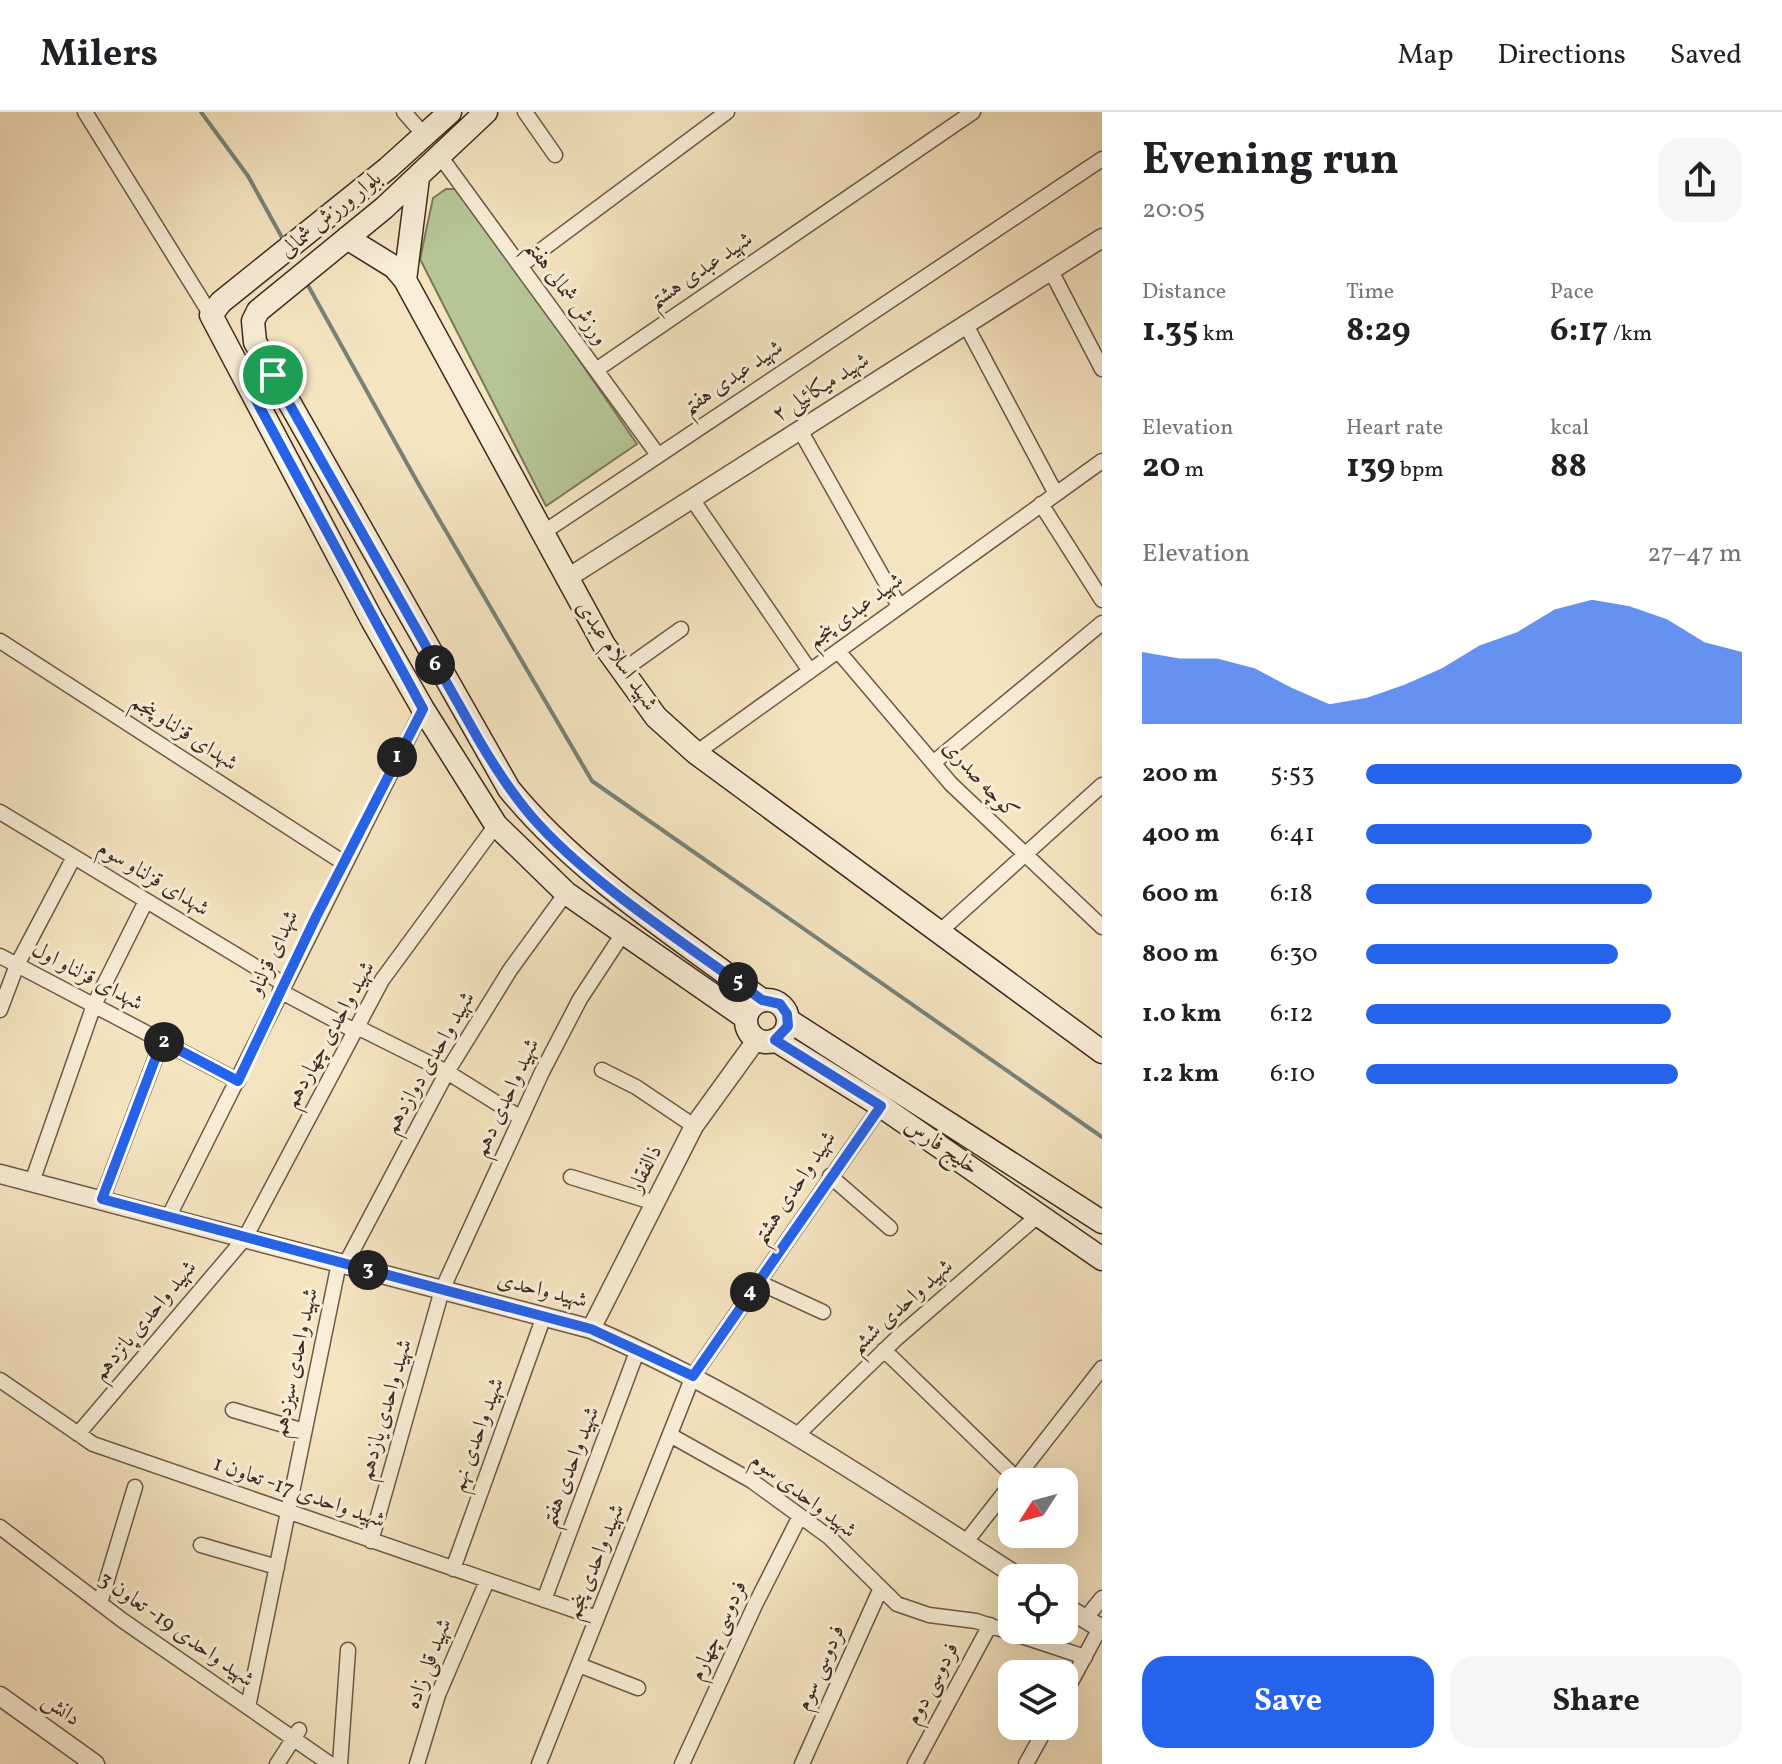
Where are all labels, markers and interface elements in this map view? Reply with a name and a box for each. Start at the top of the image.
text: Milers [40,29,158,82]
text: Map [1398,36,1454,75]
text: Directions [1498,36,1626,75]
text: Saved [1670,36,1742,75]
text: Evening run [1142,131,1399,192]
button: share [1658,138,1742,222]
street label: بلوار ورزش شمالی [273,164,389,266]
text: 20:05 [1142,192,1205,228]
street label: شهید عبدی هشتم [643,225,762,321]
street label: ورزش شمالی هفتم [514,234,615,355]
text: Distance [1142,277,1226,308]
text: Time [1346,277,1394,308]
text: Pace [1550,277,1594,308]
text: 1.35 [1142,308,1198,355]
text: 8:29 [1346,308,1410,355]
text: 6:17 [1550,308,1608,355]
text: km [1198,319,1234,350]
text: /km [1608,319,1652,350]
street label: شهید عبدی هفتم [676,333,792,427]
pin [239,341,307,409]
street label: شهید میکائیلی ۲ [766,346,876,430]
icon: arrive [251,353,295,397]
text: Elevation [1142,413,1233,444]
text: Heart rate [1346,413,1443,444]
text: kcal [1550,413,1589,444]
text: 20 [1142,444,1180,491]
text: 139 [1346,444,1395,491]
text: 88 [1550,444,1587,491]
text: m [1180,455,1204,486]
text: bpm [1395,455,1444,486]
text: Elevation [1142,536,1250,572]
text: 27–47 m [1647,536,1742,572]
street label: شهید عبدی پنجم [802,566,912,659]
street label: شهید اسلام عبدی [566,594,665,719]
pin: 6 [415,645,455,685]
text: 6 [429,649,441,680]
street label: شهدای قزلناو پنجم [123,687,244,782]
street label: کوچه صدری [935,733,1025,827]
pin: 1 [377,737,417,777]
text: 1 [393,741,401,772]
text: 200 m [1142,756,1218,792]
text: 5:53 [1270,756,1315,792]
text: 400 m [1142,816,1220,852]
text: 6:41 [1270,816,1315,852]
street label: شهدای قزلناو سوم [90,833,215,926]
text: 600 m [1142,876,1219,912]
text: 6:18 [1270,876,1313,912]
street label: شهدای قزلناو [240,905,307,1003]
street label: شهدای قزلناو اول [26,935,148,1019]
text: 800 m [1142,936,1219,972]
text: 6:30 [1270,936,1318,972]
street label: شهید واحدی چهاردهم [277,956,386,1116]
pin: 5 [718,962,758,1002]
text: 5 [733,966,743,997]
street label: شهید واحدی دوازدهم [377,986,486,1141]
text: 1.0 km [1142,996,1222,1032]
text: 6:12 [1270,996,1313,1032]
pin: 2 [144,1022,184,1062]
text: 2 [158,1026,170,1057]
street label: شهید واحدی دهم [466,1034,551,1164]
text: 1.2 km [1142,1056,1219,1092]
text: 6:10 [1270,1056,1315,1092]
street label: خلیج فارس [897,1111,984,1185]
street label: شهید واحدی هشتم [746,1125,848,1253]
street label: ذالفقار [620,1140,671,1200]
pin: 3 [348,1250,388,1290]
street label: شهید واحدی ششم [843,1252,963,1365]
street label: شهید واحدی پانزدهم [85,1254,207,1390]
text: 3 [362,1254,374,1285]
street label: شهید واحدی [494,1265,590,1317]
pin: 4 [730,1272,770,1312]
text: 4 [743,1276,757,1307]
street label: شهید واحدی سیزدهم [265,1285,330,1441]
street label: شهید واحدی یازدهم [351,1336,424,1485]
street label: شهید واحدی نهم [443,1374,516,1497]
street label: شهید واحدی هفتم [534,1402,612,1533]
street label: شهید واحدی سوم [742,1446,863,1548]
street label: شهید واحدی 17- تعاون 1 [209,1449,389,1537]
north arrow [998,1468,1078,1548]
map controls [998,1468,1078,1740]
street label: شهید واحدی پنجم [559,1499,636,1626]
button: locate [998,1564,1078,1644]
street label: شهید واحدی 19- تعاون 3 [92,1565,260,1695]
street label: فردوسی چهارم [682,1576,758,1687]
street label: شهید قلی زاده [398,1614,460,1714]
street label: فردوسی سوم [788,1620,855,1717]
street label: فردوسی دوم [898,1637,969,1732]
button: Save [1142,1656,1434,1748]
button: Share [1450,1656,1742,1748]
button: layers [998,1660,1078,1740]
street label: دانش [35,1686,87,1734]

